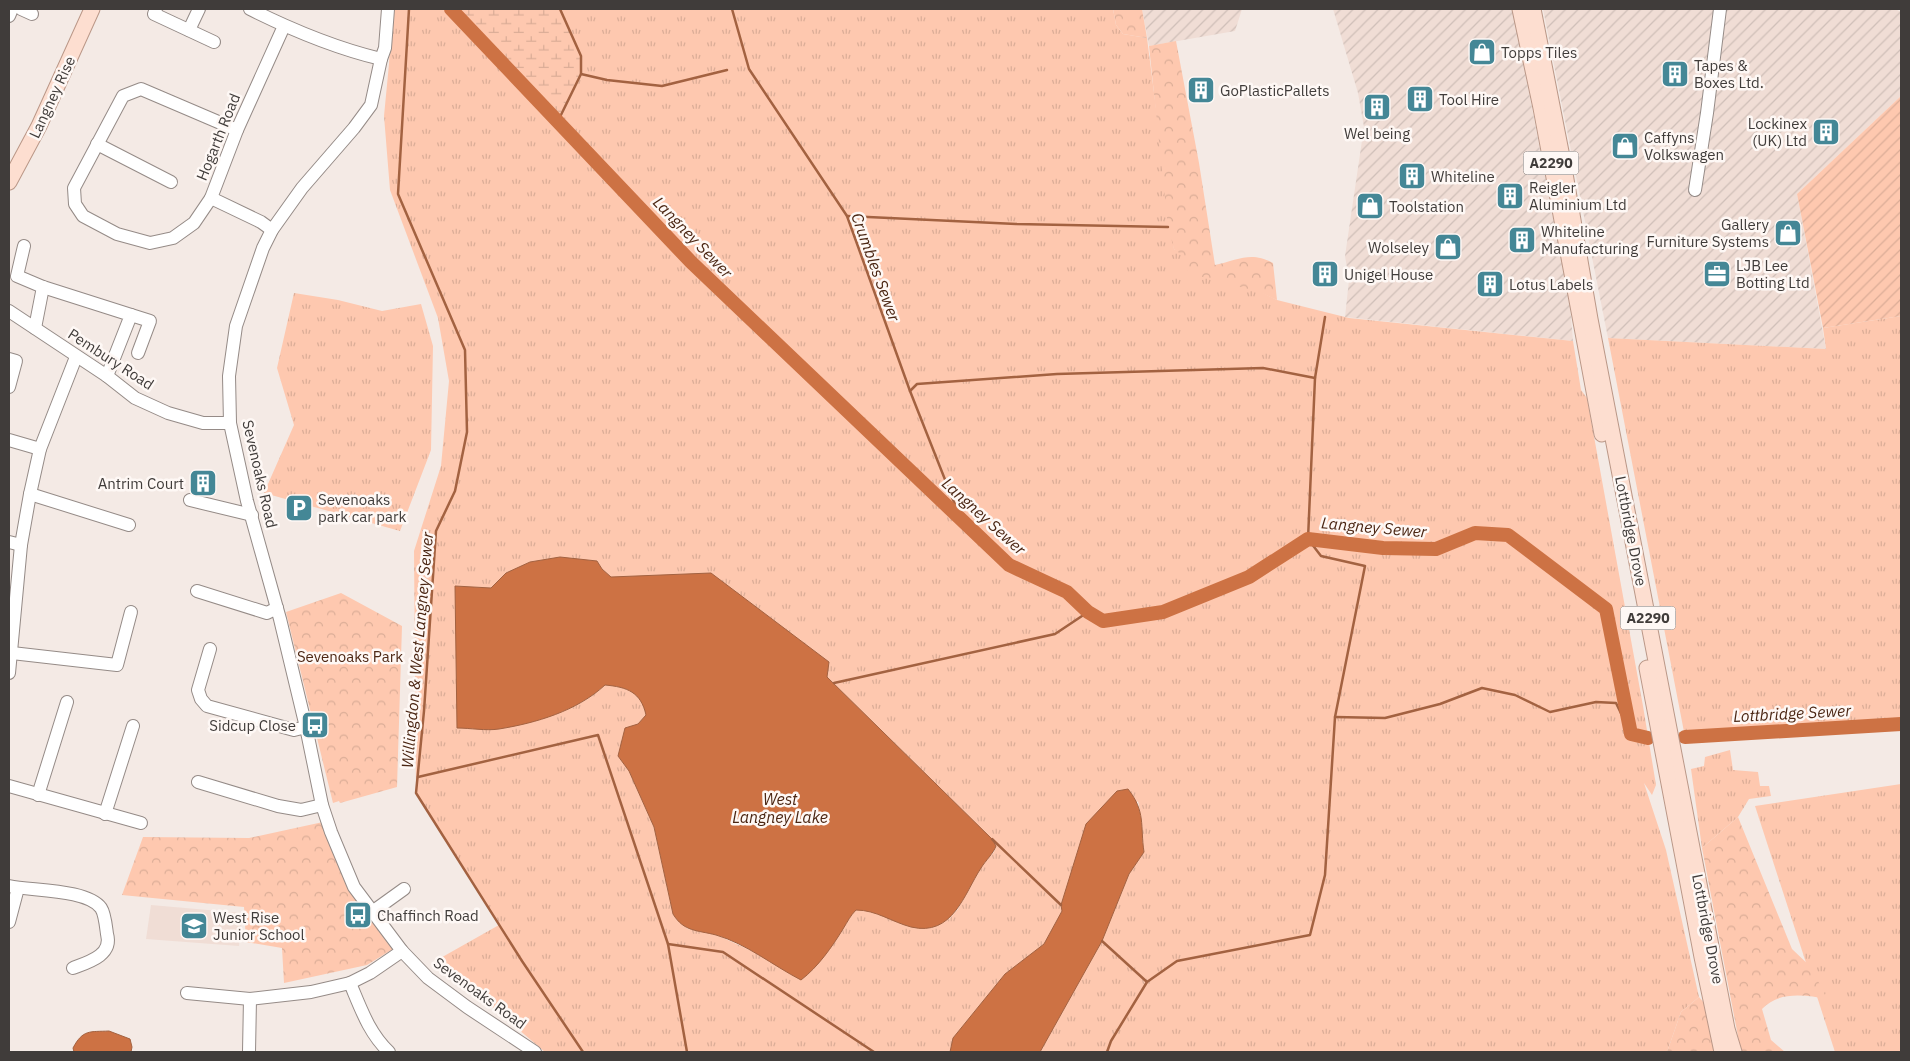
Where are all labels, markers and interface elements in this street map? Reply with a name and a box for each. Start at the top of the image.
shop icon: Topps Tiles [1467,37,1497,67]
place label: Topps Tiles [1501,43,1577,62]
street label: Langney Rise [25,53,79,141]
place label: Tapes & Boxes Ltd. [1694,56,1764,92]
building icon: Tapes & Boxes Ltd. [1660,59,1690,89]
building icon: GoPlasticPallets [1186,75,1216,105]
place label: GoPlasticPallets [1220,81,1330,100]
building icon: Tool Hire [1405,84,1435,114]
place label: Tool Hire [1439,90,1499,109]
street label: Hogarth Road [192,91,244,183]
building icon: Wel being [1362,92,1392,122]
place label: Lockinex (UK) Ltd [1748,114,1807,150]
building icon: Lockinex (UK) Ltd [1811,117,1841,147]
place label: Wel being [1344,124,1410,143]
place label: Caffyns Volkswagen [1644,128,1724,164]
shop icon: Caffyns Volkswagen [1610,131,1640,161]
road number: A2290 [1524,152,1578,174]
building icon: Whiteline [1397,161,1427,191]
place label: Whiteline [1431,167,1495,186]
place label: Reigler Aluminium Ltd [1529,178,1627,214]
building icon: Reigler Aluminium Ltd [1495,181,1525,211]
shop icon: Toolstation [1355,191,1385,221]
water label: Langney Sewer [649,192,738,283]
place label: Toolstation [1389,197,1464,216]
water label: Crumbles Sewer [847,210,905,325]
place label: Gallery Furniture Systems [1647,215,1770,251]
shop icon: Gallery Furniture Systems [1773,218,1803,248]
place label: Whiteline Manufacturing [1541,222,1638,258]
building icon: Whiteline Manufacturing [1507,225,1537,255]
shop icon: Wolseley [1433,232,1463,262]
place label: Wolseley [1368,238,1430,257]
place label: LJB Lee Botting Ltd [1736,256,1810,292]
building icon: Unigel House [1310,259,1340,289]
office icon: LJB Lee Botting Ltd [1702,259,1732,289]
place label: Unigel House [1344,265,1433,284]
building icon: Lotus Labels [1475,269,1505,299]
place label: Lotus Labels [1509,275,1593,294]
street label: Pembury Road [65,324,157,394]
street label: Sevenoaks Road [238,418,282,530]
building icon: Antrim Court [188,468,218,498]
water label: Langney Sewer [938,473,1031,560]
place label: Antrim Court [98,474,184,493]
street label: Lottbridge Drove [1611,474,1651,588]
place label: Sevenoaks park car park [318,490,406,526]
parking icon: Sevenoaks park car park [284,493,314,523]
water label: Langney Sewer [1321,512,1429,542]
water label: Willingdon & West Langney Sewer [397,530,437,769]
road number: A2290 [1620,606,1676,630]
park label: Sevenoaks Park [297,647,403,666]
water label: Lottbridge Sewer [1733,700,1853,726]
bus stop icon: Sidcup Close [300,710,330,740]
place label: Sidcup Close [209,716,296,735]
water label: West Langney Lake [732,789,828,827]
street label: Lottbridge Drove [1688,872,1728,986]
bus stop icon: Chaffinch Road [343,900,373,930]
place label: Chaffinch Road [377,906,479,925]
place label: West Rise Junior School [213,908,305,944]
school or university icon: West Rise Junior School [179,911,209,941]
street label: Sevenoaks Road [430,953,530,1033]

